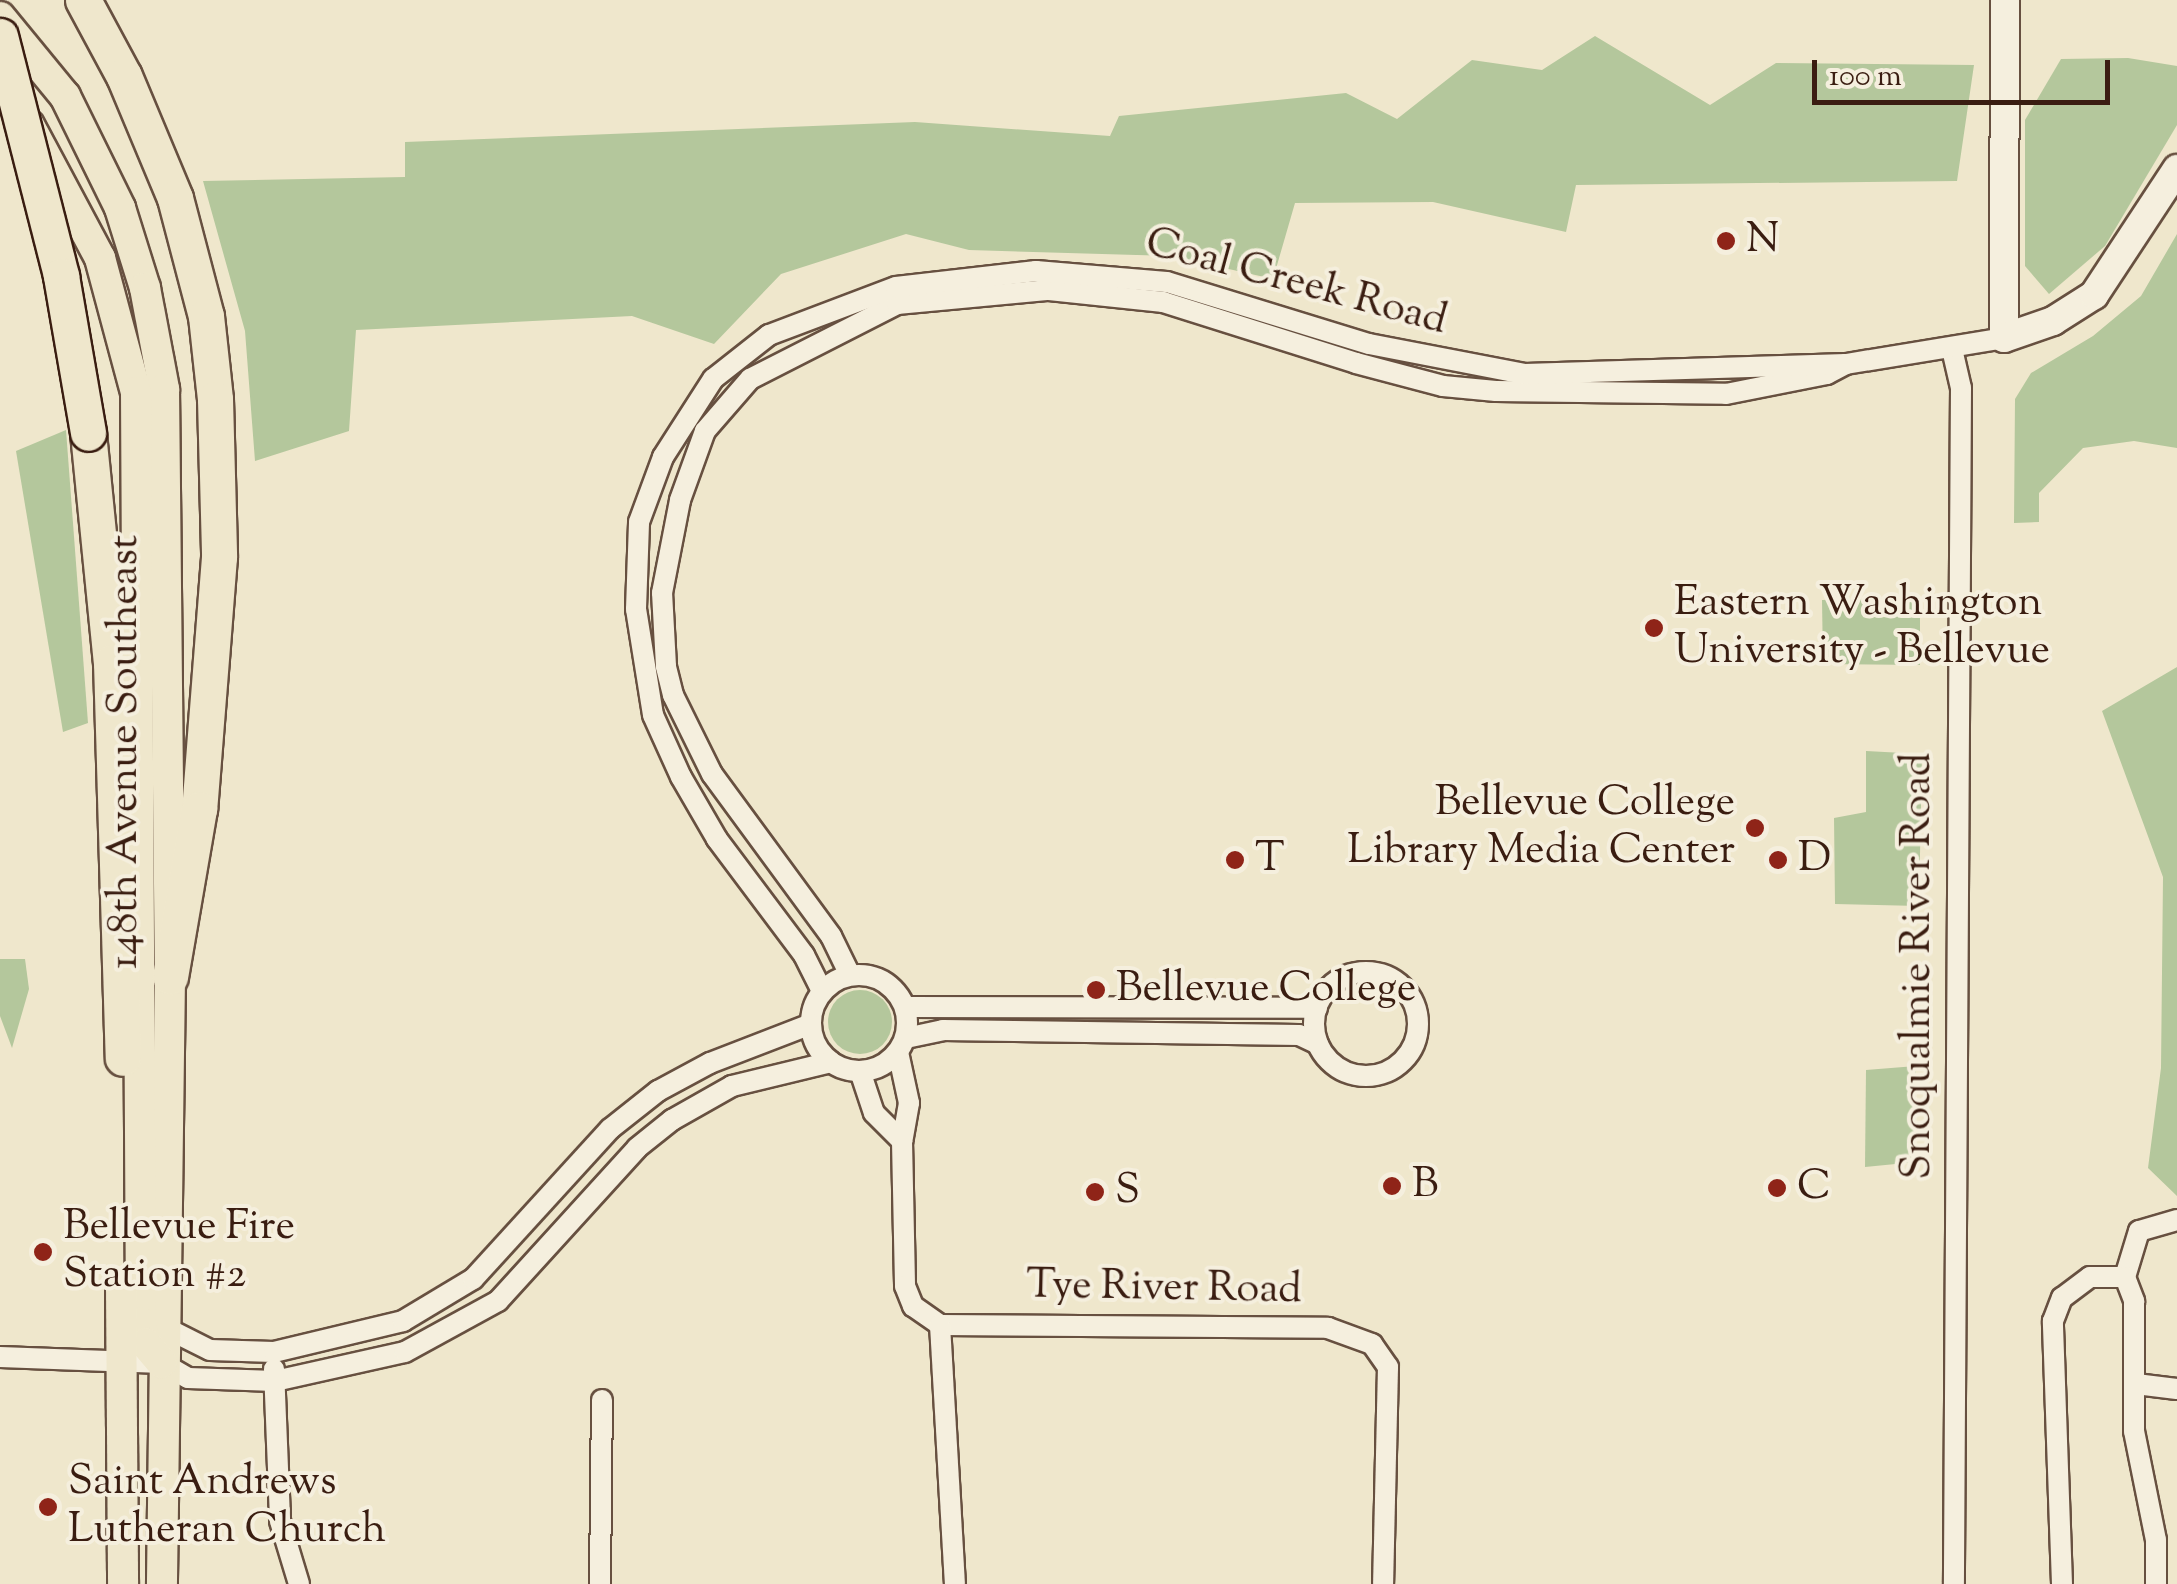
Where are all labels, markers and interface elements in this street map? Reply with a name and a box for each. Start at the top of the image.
scale bar [1817,40,2114,102]
text: 100 m [1829,56,1902,99]
place label: N [1746,216,1780,266]
street label: Coal Creek Road [1140,219,1452,347]
marker: N [1715,230,1737,252]
street label: 148th Avenue Southeast [101,535,151,969]
place label: Eastern Washington University - Bellevue [1674,579,2050,678]
marker: Eastern Washington University - Bellevue [1643,617,1665,639]
street label: Snoqualmie River Road [1894,752,1944,1180]
place label: Bellevue College Library Media Center [1347,779,1735,878]
marker: Bellevue College Library Media Center [1744,817,1766,839]
place label: T [1255,835,1285,885]
place label: D [1798,835,1831,885]
marker: T [1224,849,1246,871]
marker: D [1767,849,1789,871]
place label: Bellevue College [1116,965,1416,1015]
marker: Bellevue College [1085,979,1107,1001]
place label: B [1412,1161,1438,1211]
place label: C [1797,1163,1831,1213]
place label: S [1115,1167,1140,1217]
marker: B [1381,1175,1403,1197]
marker: C [1766,1177,1788,1199]
marker: S [1084,1181,1106,1203]
place label: Bellevue Fire Station #2 [63,1203,295,1302]
marker: Bellevue Fire Station #2 [32,1241,54,1263]
street label: Tye River Road [1026,1261,1302,1317]
place label: Saint Andrews Lutheran Church [68,1458,386,1556]
marker: Saint Andrews Lutheran Church [37,1496,59,1518]

